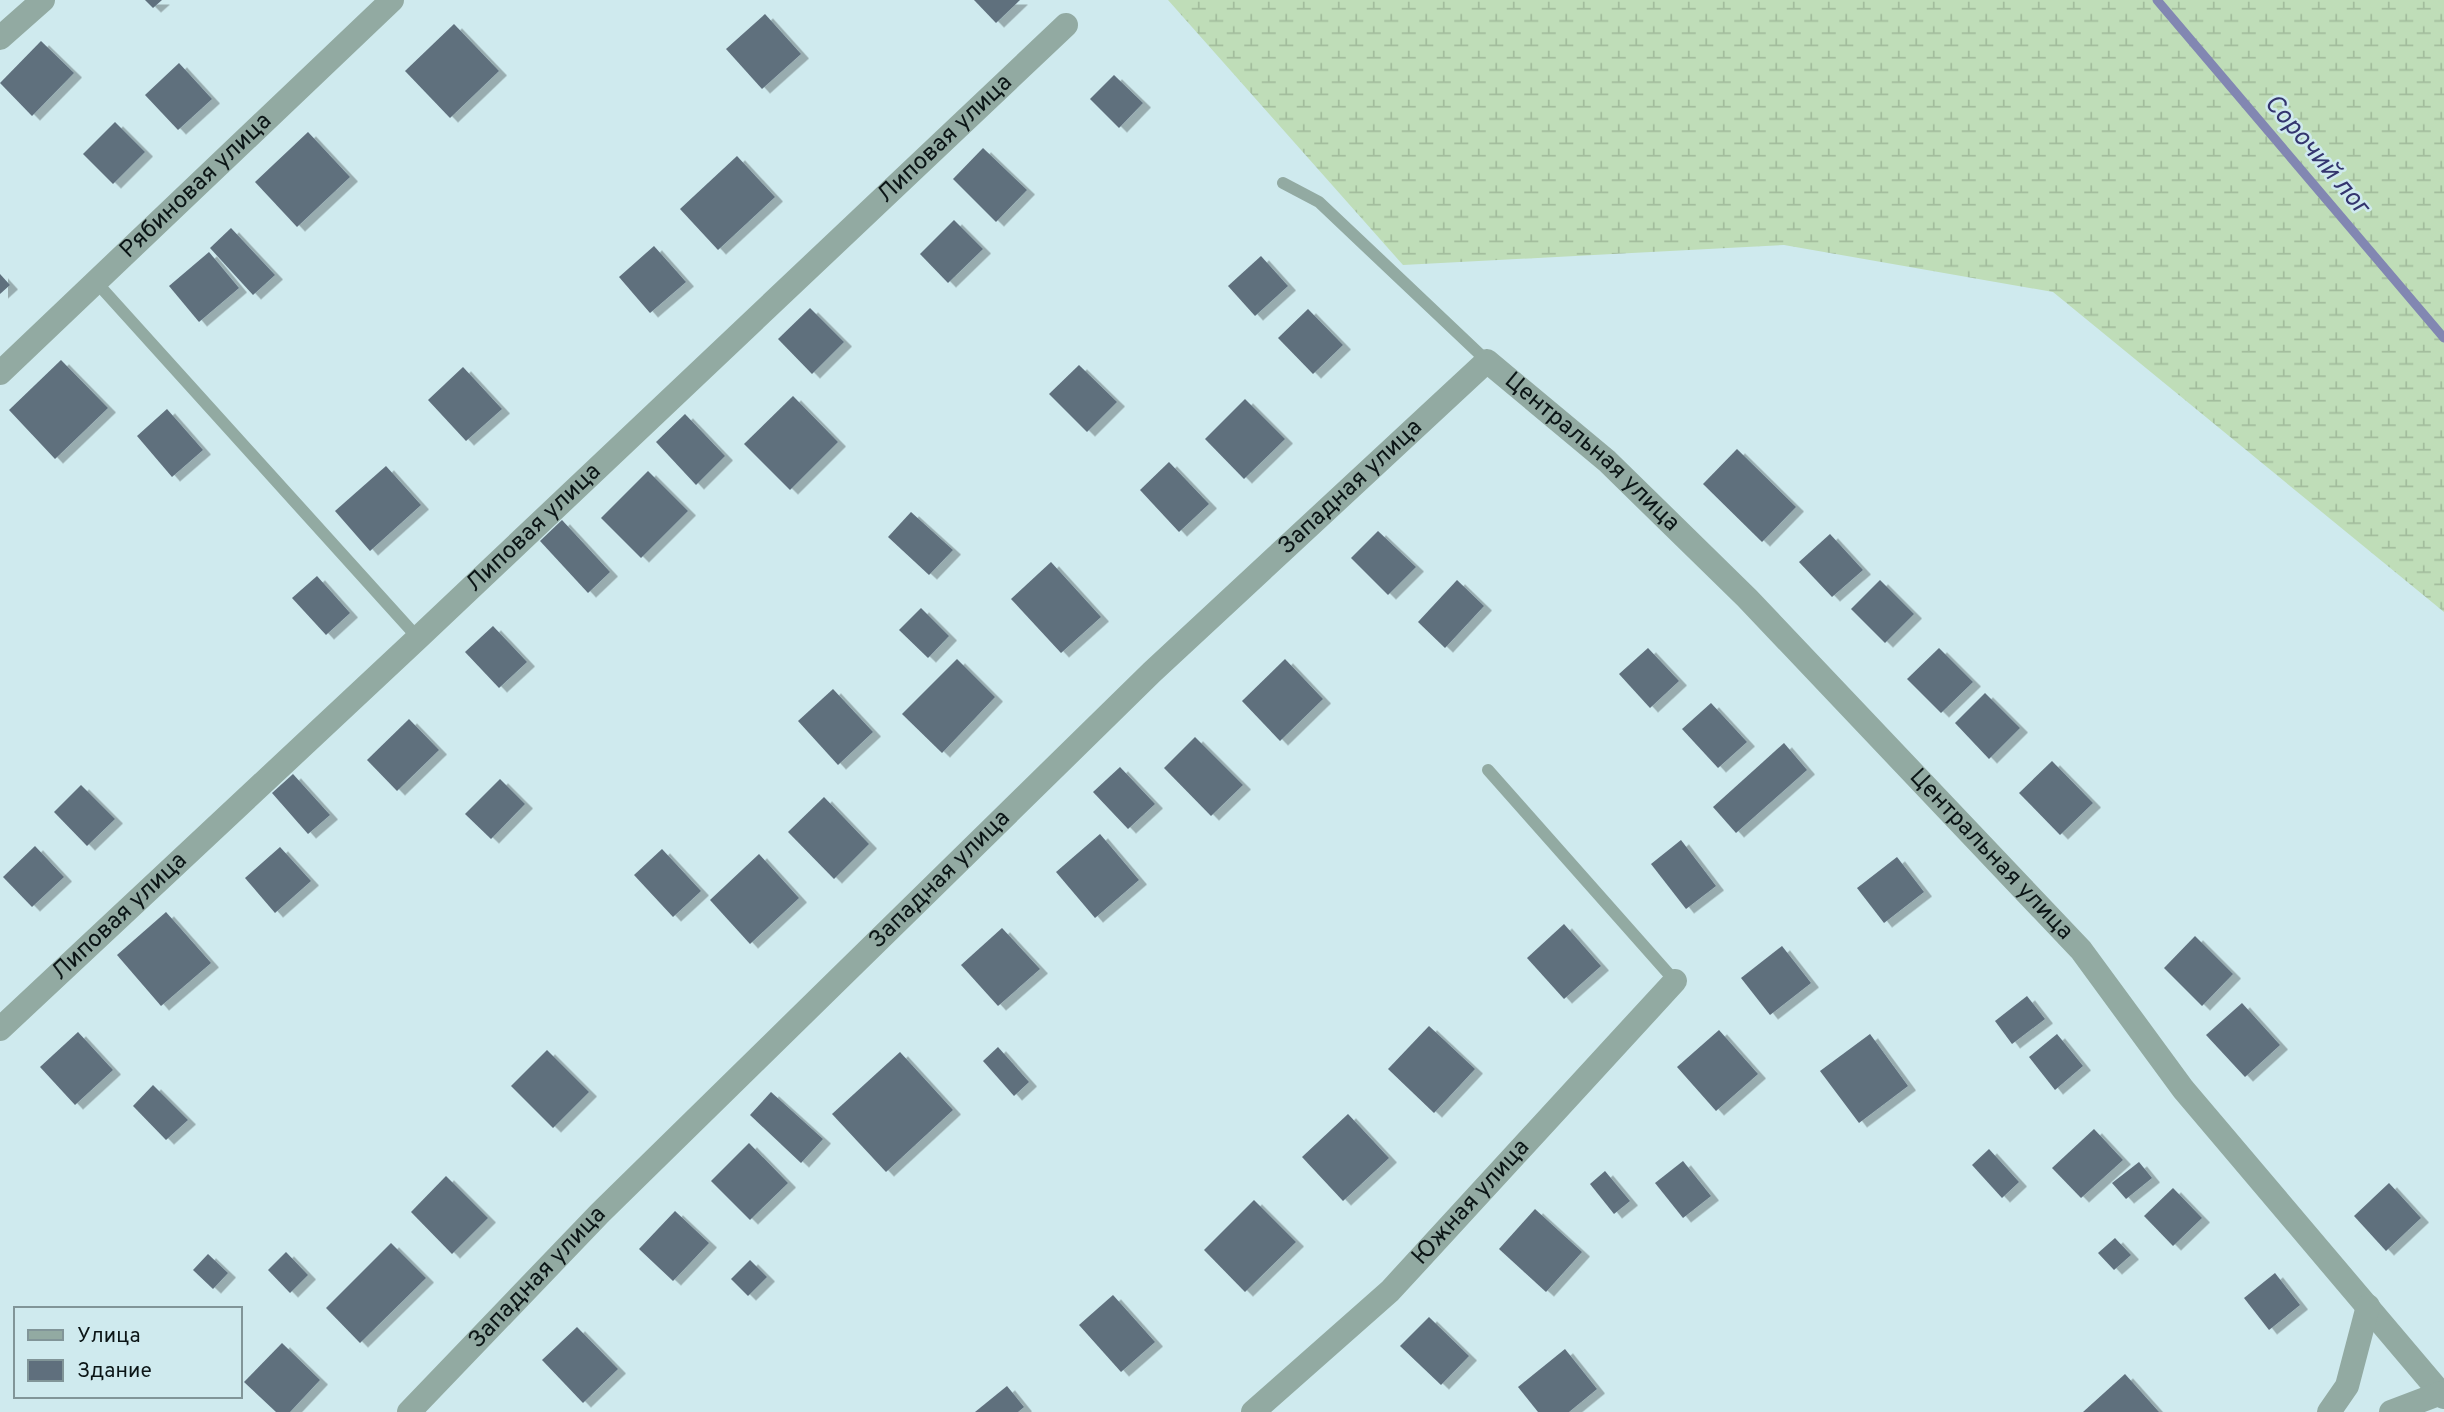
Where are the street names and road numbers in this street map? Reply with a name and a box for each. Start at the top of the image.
street label: Липовая улица [871,68,1019,210]
street label: Рябиновая улица [114,107,279,266]
street label: Центральная улица [1498,366,1686,539]
street label: Западная улица [1272,413,1429,562]
street label: Липовая улица [460,457,608,599]
street label: Центральная улица [1902,763,2079,947]
street label: Западная улица [863,804,1017,956]
street label: Липовая улица [46,846,194,988]
street label: Южная улица [1406,1133,1537,1272]
street label: Западная улица [462,1200,613,1355]

